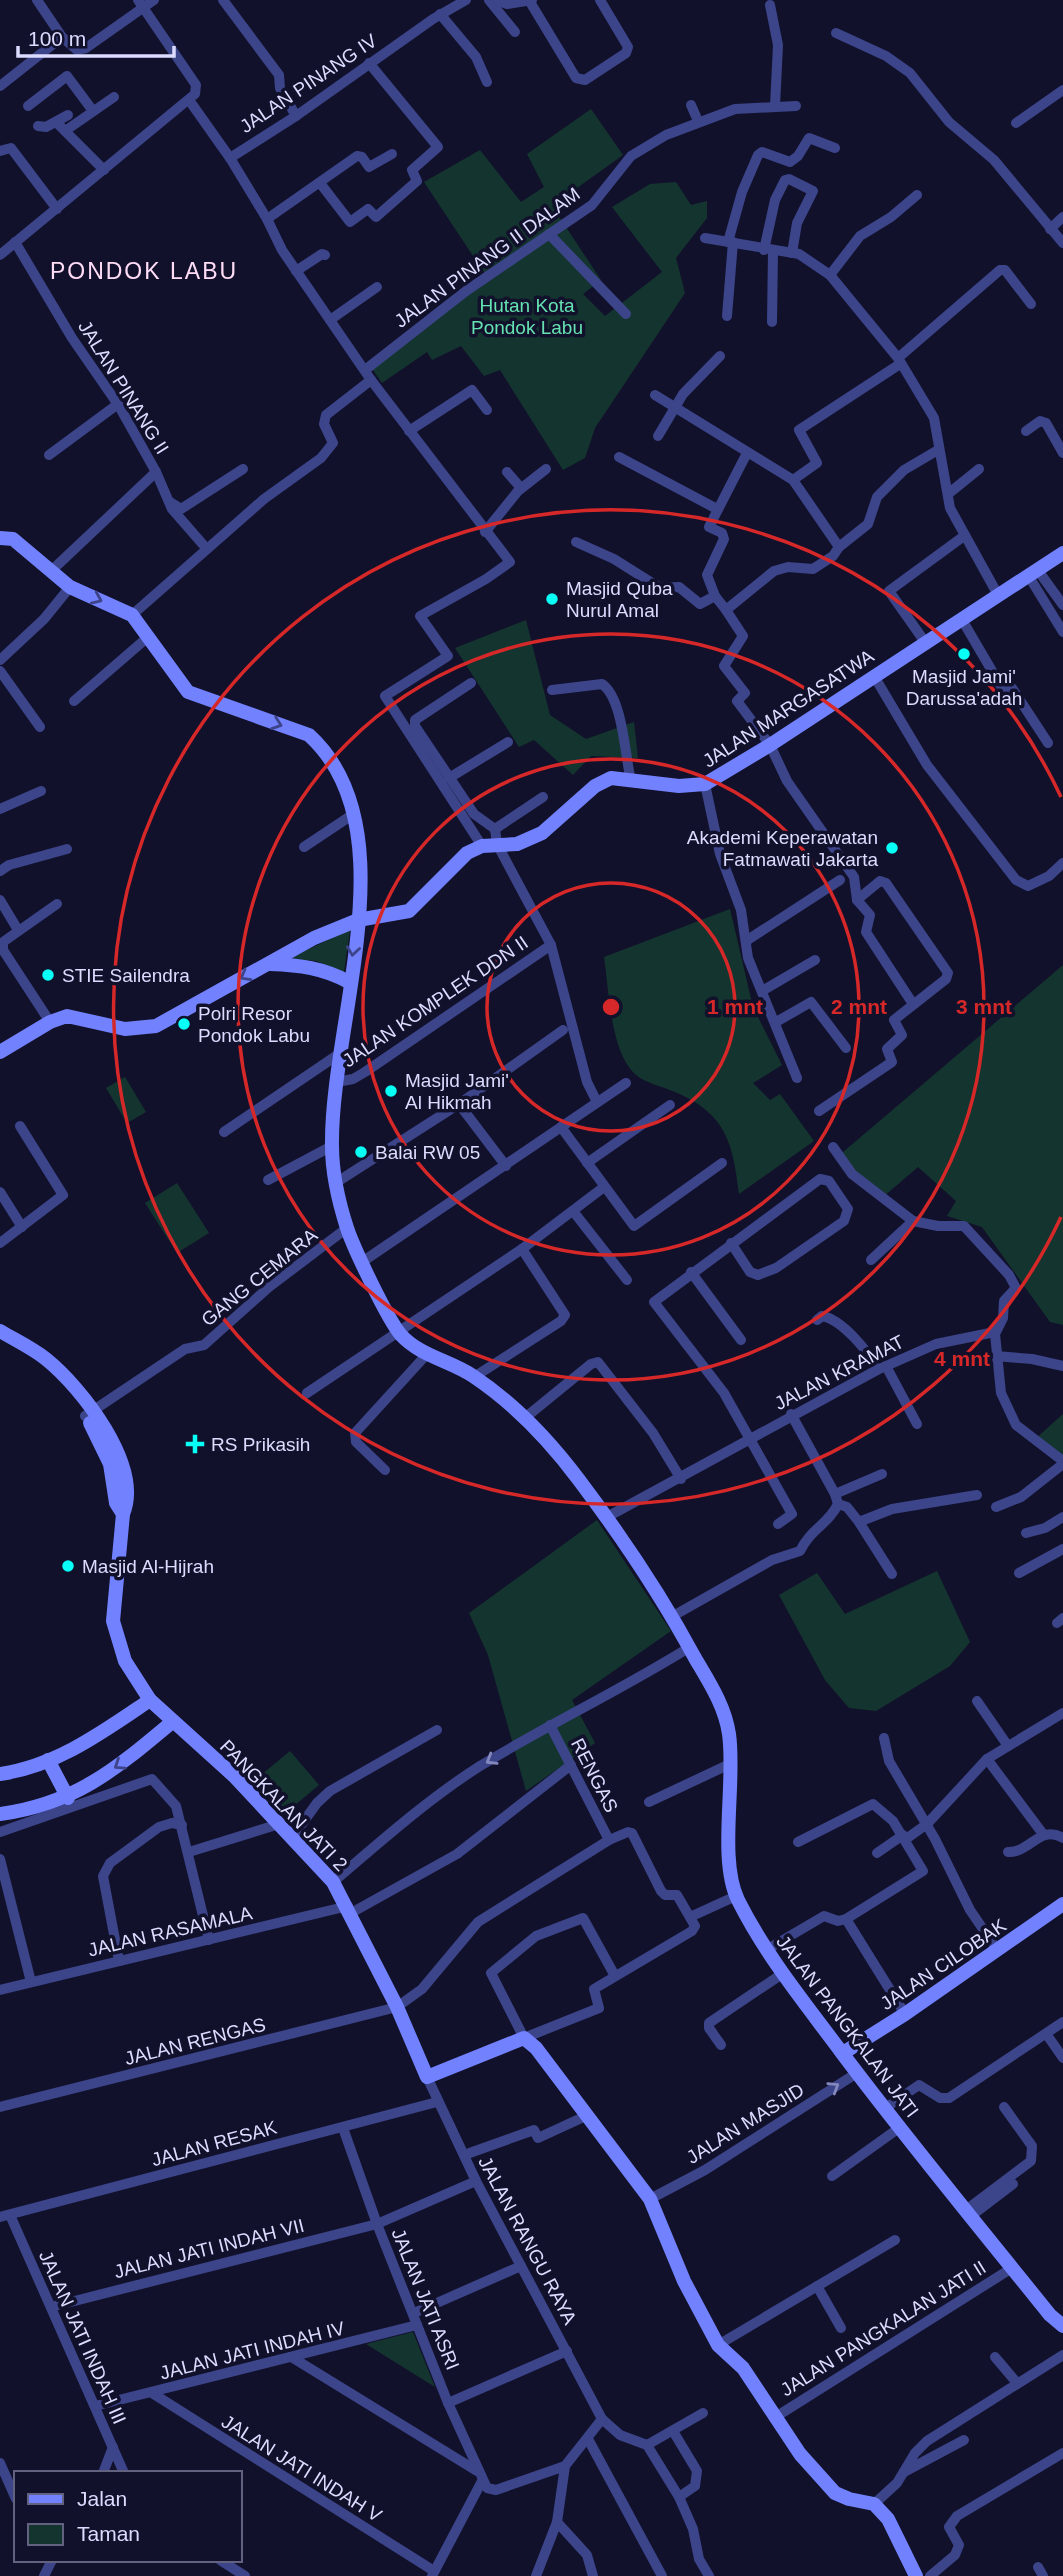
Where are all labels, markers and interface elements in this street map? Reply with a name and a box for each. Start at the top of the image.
scale bar [18,14,173,58]
text: 100 m [28,27,86,50]
street label: JALAN PINANG IV [236,30,381,137]
street label: JALAN PINANG II DALAM [391,183,584,332]
district label: PONDOK LABU [50,258,238,284]
park label: Hutan Kota Pondok Labu [471,295,583,338]
street label: JALAN PINANG II [74,317,173,458]
place label: Masjid Quba Nurul Amal [566,578,673,621]
one-way arrow [90,591,103,605]
marker: Masjid Quba Nurul Amal [544,591,560,607]
street label: JALAN MARGASATWA [699,645,878,772]
marker: Masjid Jami' Darussa'adah [956,646,972,662]
place label: Masjid Jami' Darussa'adah [906,666,1022,709]
one-way arrow [270,716,282,730]
place label: Akademi Keperawatan Fatmawati Jakarta [687,827,878,870]
marker: Akademi Keperawatan Fatmawati Jakarta [884,840,900,856]
street label: JALAN KOMPLEK DDN II [339,932,532,1071]
one-way arrow [346,945,361,957]
place label: STIE Sailendra [62,965,190,986]
marker: STIE Sailendra [40,967,56,983]
one-way arrow [240,968,252,981]
centre of rings [599,995,623,1019]
text: 1 mnt [707,995,763,1018]
text: 2 mnt [831,995,887,1018]
text: 3 mnt [956,995,1012,1018]
place label: Polri Resor Pondok Labu [198,1003,310,1046]
marker: Polri Resor Pondok Labu [176,1016,192,1032]
place label: Masjid Jami' Al Hikmah [405,1070,509,1113]
marker: Masjid Jami' Al Hikmah [383,1083,399,1099]
place label: Balai RW 05 [375,1142,480,1163]
marker: Balai RW 05 [353,1144,369,1160]
street label: GANG CEMARA [197,1224,322,1330]
street label: JALAN KRAMAT [771,1331,908,1414]
text: 4 mnt [934,1347,990,1370]
marker: RS Prikasih [185,1434,205,1454]
place label: RS Prikasih [211,1434,310,1455]
place label: Masjid Al-Hijrah [82,1556,214,1577]
marker: Masjid Al-Hijrah [60,1558,76,1574]
street label: RENGAS [567,1735,622,1816]
street label: PANGKALAN JATI 2 [216,1736,351,1875]
one-way arrow [486,1752,499,1765]
one-way arrow [114,1757,127,1769]
street label: JALAN RASAMALA [86,1902,255,1961]
street label: JALAN CILOBAK [877,1914,1010,2014]
street label: JALAN PANGKALAN JATI [772,1931,923,2121]
street label: JALAN RENGAS [122,2014,268,2069]
street label: JALAN MASJID [683,2079,808,2168]
one-way arrow [826,2083,839,2096]
street label: JALAN RESAK [149,2117,279,2170]
street label: JALAN RANGU RAYA [474,2153,581,2328]
street label: JALAN JATI INDAH VII [112,2215,306,2282]
street label: JALAN JATI ASRI [388,2225,463,2373]
street label: JALAN JATI INDAH III [35,2247,130,2427]
street label: JALAN PANGKALAN JATI II [777,2256,990,2400]
street label: JALAN JATI INDAH IV [158,2317,347,2384]
street label: JALAN JATI INDAH V [218,2411,386,2526]
legend [14,2471,242,2562]
text: Jalan [77,2487,127,2510]
text: Taman [77,2522,140,2545]

